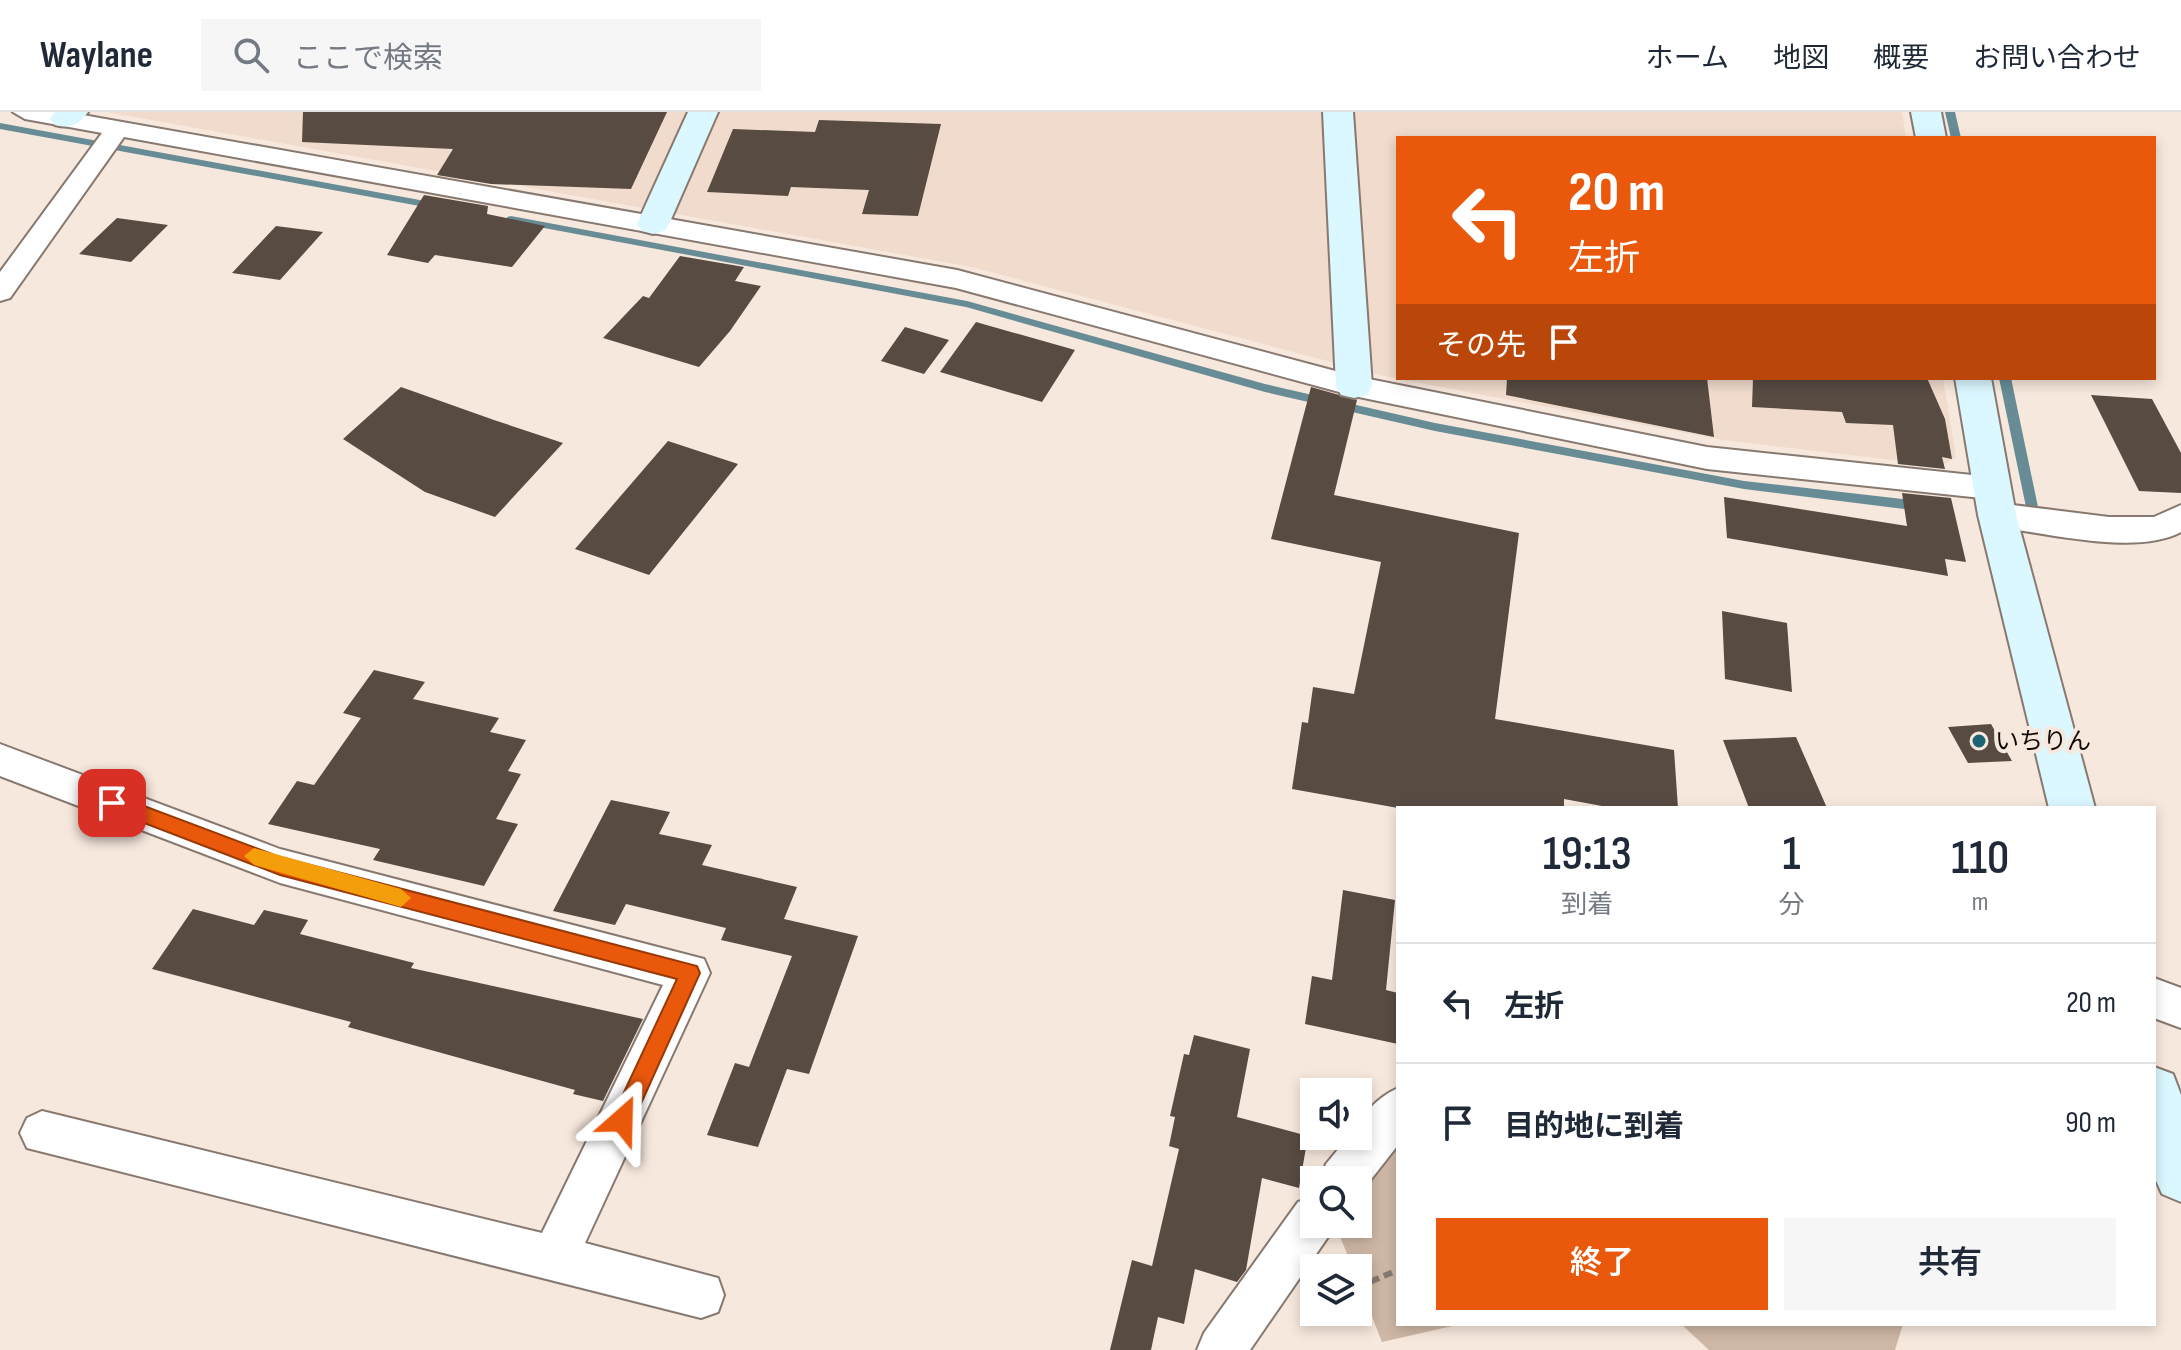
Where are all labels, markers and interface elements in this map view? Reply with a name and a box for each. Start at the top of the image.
search box [201,19,761,91]
text: Waylane [40,33,153,78]
icon: search [229,33,273,77]
text: ここで検索 [293,41,443,77]
text: ホーム [1646,42,1729,75]
text: 地図 [1773,42,1829,75]
text: 概要 [1873,42,1929,75]
text: お問い合わせ [1973,42,2141,75]
text: 20 m [1568,160,1665,227]
icon: left [1436,168,1540,272]
text: 左折 [1568,238,1640,281]
icon: arrive [1542,320,1586,364]
text: その先 [1436,328,1526,364]
place label: いちりん [1995,727,2091,756]
marker: いちりん [1970,732,1988,750]
pin [78,769,146,837]
icon: arrive [90,781,134,825]
text: 19:13 [1543,826,1632,883]
text: 1 [1782,826,1800,883]
text: 110 [1951,830,2009,887]
text: m [1972,887,1989,918]
text: 到着 [1561,890,1613,921]
text: 分 [1778,890,1804,921]
icon: left [1436,981,1480,1025]
text: 20 m [2066,985,2116,1021]
text: 左折 [1504,989,1564,1025]
position arrow [580,1078,664,1162]
map controls [1300,1078,1372,1326]
button: sound [1300,1078,1372,1150]
icon: arrive [1436,1101,1480,1145]
text: 90 m [2065,1105,2116,1141]
text: 目的地に到着 [1504,1109,1684,1145]
button: search [1300,1166,1372,1238]
button: 終了 [1436,1218,1768,1310]
button: 共有 [1784,1218,2116,1310]
button: layers [1300,1254,1372,1326]

